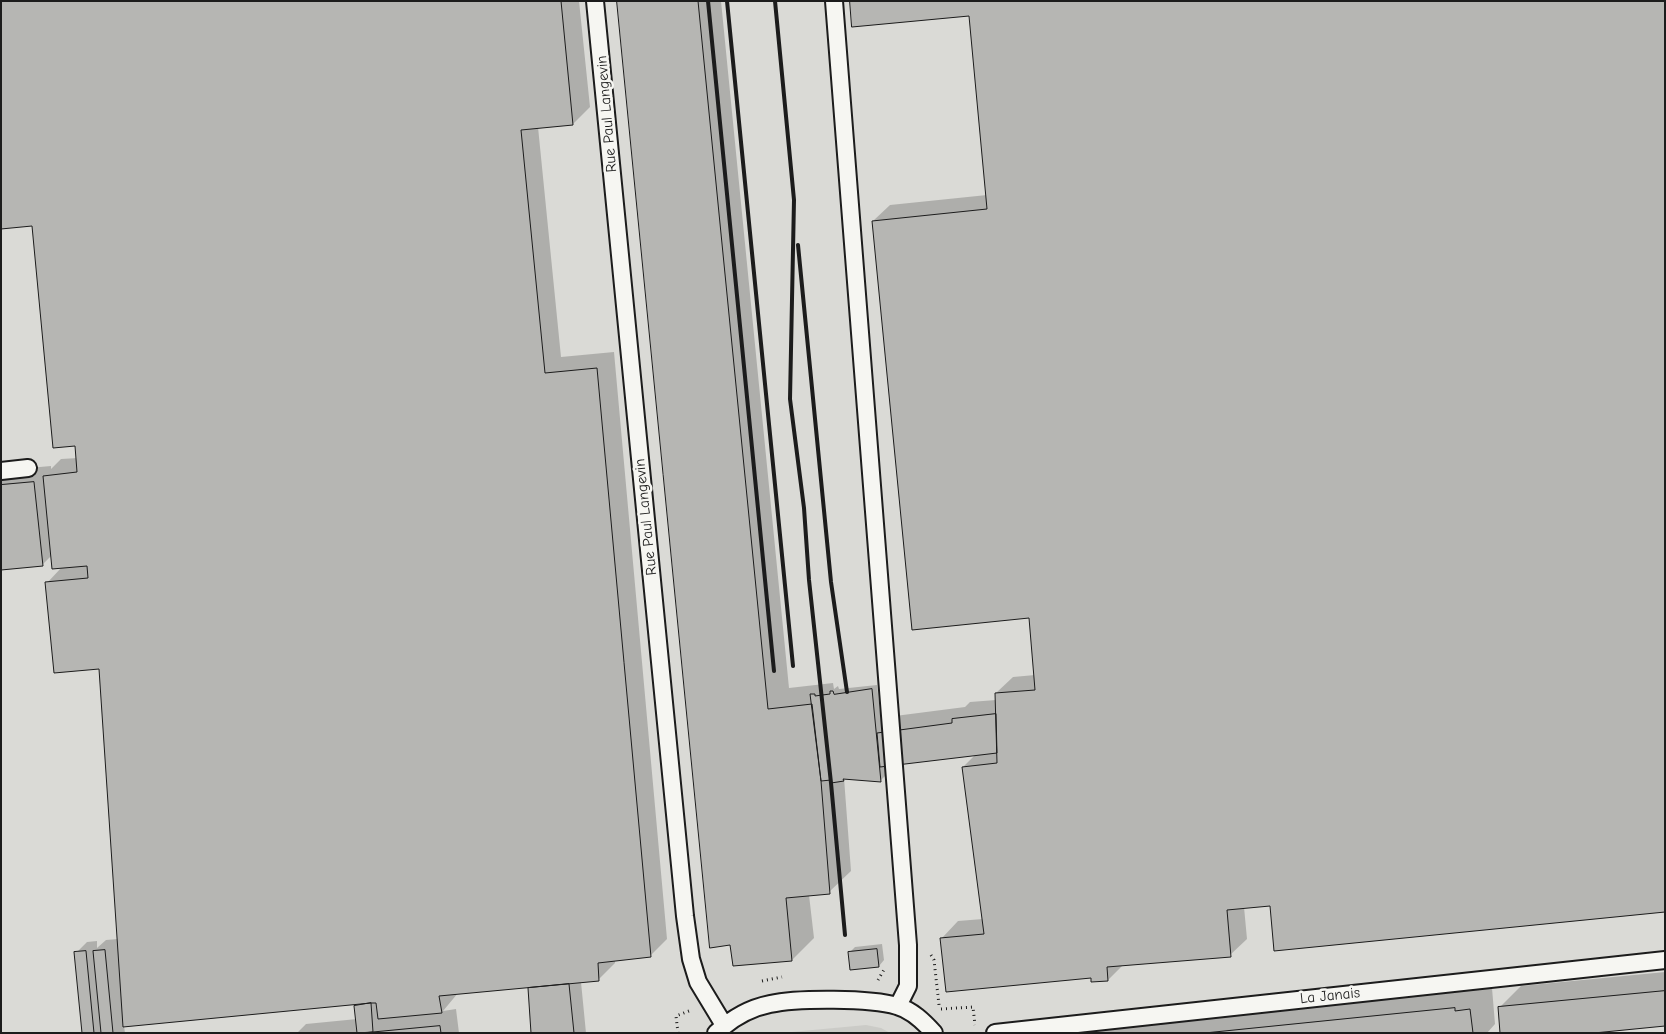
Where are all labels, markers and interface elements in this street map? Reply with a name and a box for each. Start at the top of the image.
street label: Rue Paul Langevin [593,55,621,173]
street label: Rue Paul Langevin [631,458,661,576]
street label: La Janais [1299,984,1361,1008]

